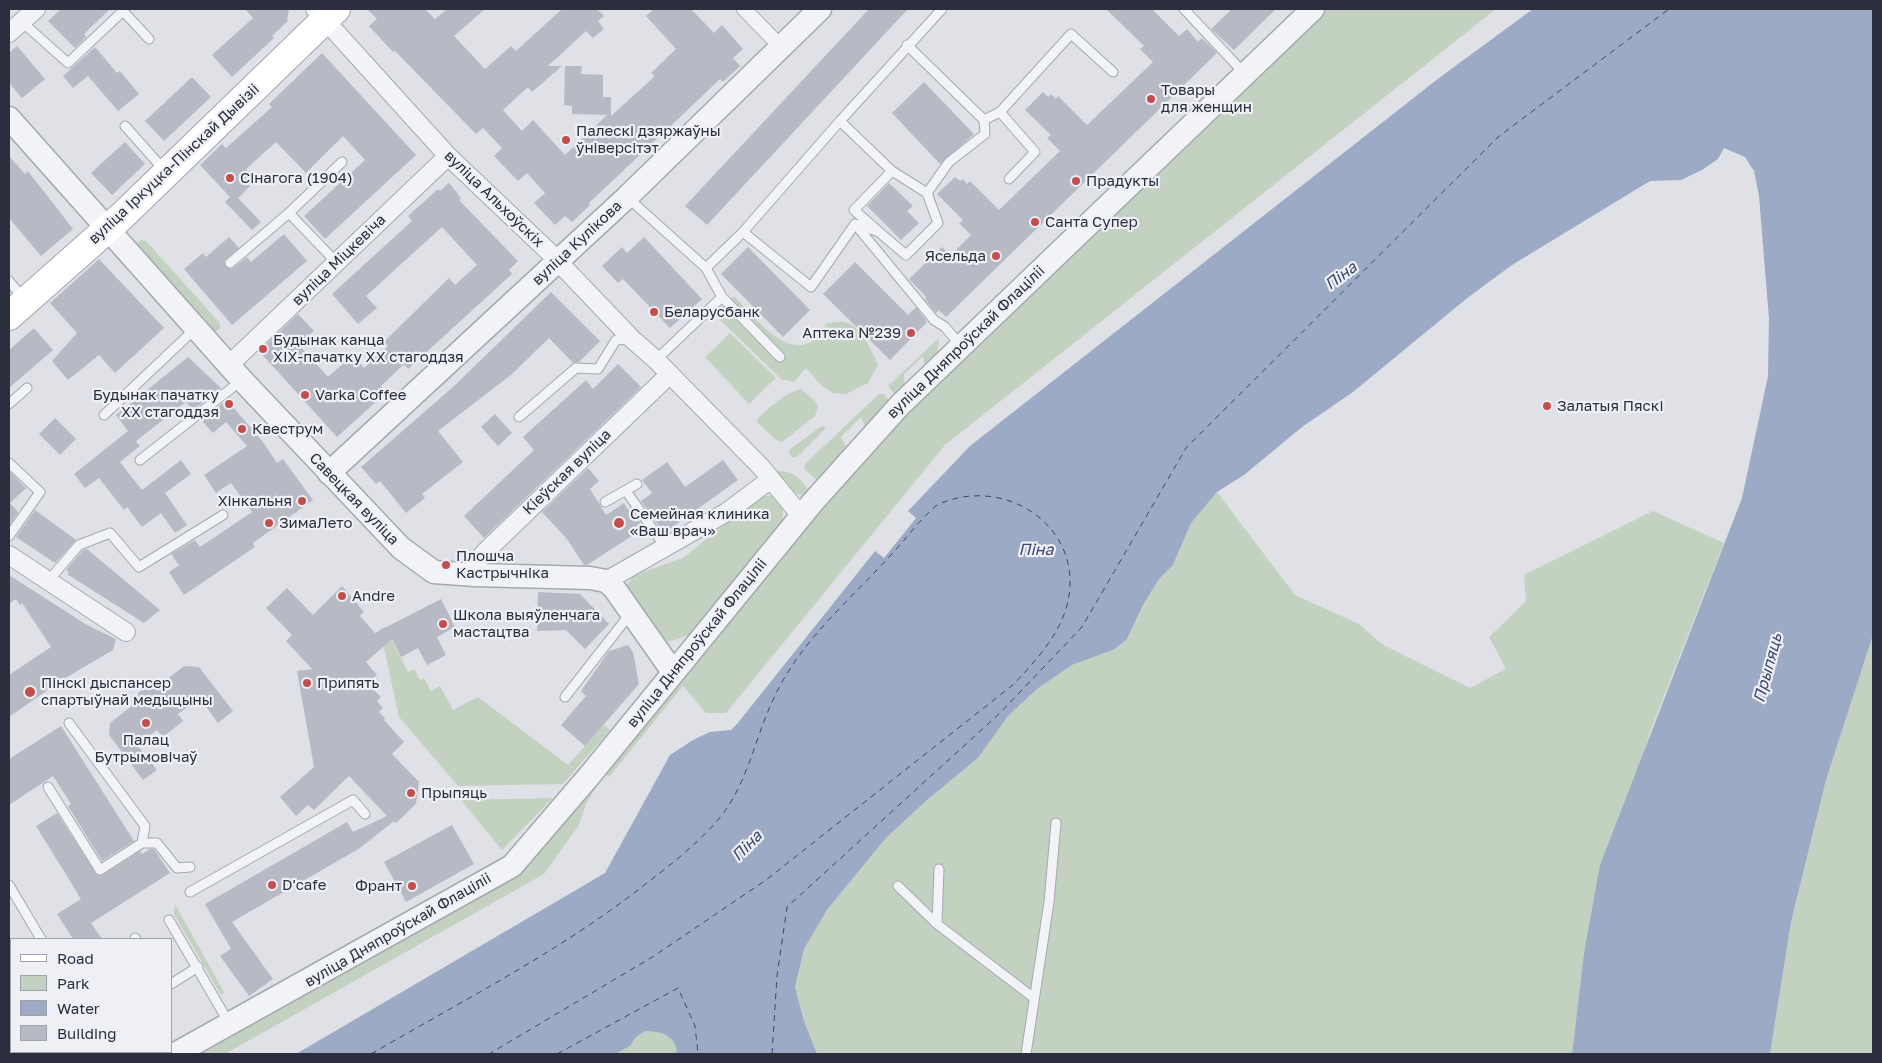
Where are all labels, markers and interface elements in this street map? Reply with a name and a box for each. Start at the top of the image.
street label: вуліца Іркуцка-Пінскай Дывізіі [85,80,263,248]
place label: Товары для женщин [1161,81,1252,116]
marker: Товары для женщин [1145,93,1157,105]
place label: Палескі дзяржаўны ўніверсітэт [576,122,721,157]
marker: Палескі дзяржаўны ўніверсітэт [560,134,572,146]
street label: вуліца Альхоўскіх [440,147,548,251]
place label: Сінагога (1904) [240,169,353,187]
marker: Сінагога (1904) [224,172,236,184]
place label: Прадукты [1086,172,1159,190]
marker: Прадукты [1070,175,1082,187]
street label: вуліца Кулікова [529,197,625,289]
street label: вуліца Міцкевіча [288,211,390,309]
place label: Санта Супер [1045,213,1138,231]
marker: Санта Супер [1029,216,1041,228]
place label: Ясельда [925,247,986,265]
marker: Ясельда [990,250,1002,262]
water label: Піна [1321,258,1361,294]
street label: вуліца Дняпроўскай Флаціліі [883,262,1049,422]
place label: Беларусбанк [664,303,760,321]
marker: Беларусбанк [648,306,660,318]
place label: Аптека №239 [802,324,901,342]
marker: Аптека №239 [905,327,917,339]
place label: Будынак канца XIX-пачатку XX стагоддзя [273,331,464,366]
marker: Будынак канца XIX-пачатку XX стагоддзя [257,343,269,355]
place label: Будынак пачатку ХХ стагоддзя [93,386,219,421]
place label: Varka Coffee [315,386,406,404]
marker: Varka Coffee [299,389,311,401]
place label: Залатыя Пяскі [1557,397,1663,415]
marker: Будынак пачатку ХХ стагоддзя [223,398,235,410]
marker: Залатыя Пяскі [1541,400,1553,412]
place label: Квеструм [252,420,323,438]
marker: Квеструм [236,423,248,435]
street label: Кіеўская вуліца [519,425,615,519]
street label: Савецкая вуліца [305,449,403,549]
place label: Хінкальня [218,492,292,510]
marker: Хінкальня [296,495,308,507]
place label: Семейная клиника «Ваш врач» [630,505,770,540]
place label: ЗимаЛето [279,514,352,532]
marker: Семейная клиника «Ваш врач» [612,516,626,530]
marker: ЗимаЛето [263,517,275,529]
water label: Піна [1018,540,1054,560]
place label: Плошча Кастрычніка [456,547,549,582]
street label: вуліца Дняпроўскай Флаціліі [623,555,771,731]
marker: Плошча Кастрычніка [440,559,452,571]
place label: Andre [352,587,395,605]
marker: Andre [336,590,348,602]
place label: Школа выяўленчага мастацтва [453,606,600,641]
marker: Школа выяўленчага мастацтва [437,618,449,630]
water label: Прыпяць [1750,631,1786,705]
place label: Пінскі дыспансер спартыўнай медыцыны [41,674,213,709]
place label: Припять [317,674,379,692]
marker: Припять [301,677,313,689]
marker: Пінскі дыспансер спартыўнай медыцыны [23,685,37,699]
marker: Палац Бутрымовічаў [140,717,152,729]
place label: Палац Бутрымовічаў [95,731,197,766]
place label: Прыпяць [421,784,487,802]
marker: Прыпяць [405,787,417,799]
water label: Піна [728,827,766,865]
street label: вуліца Дняпроўскай Флаціліі [302,869,494,991]
place label: D'cafe [282,876,326,894]
place label: Франт [355,877,402,895]
marker: D'cafe [266,879,278,891]
marker: Франт [406,880,418,892]
legend [10,938,172,1053]
text: Road [57,949,94,967]
text: Park [57,974,89,992]
text: Water [57,999,100,1017]
text: Building [57,1024,117,1042]

